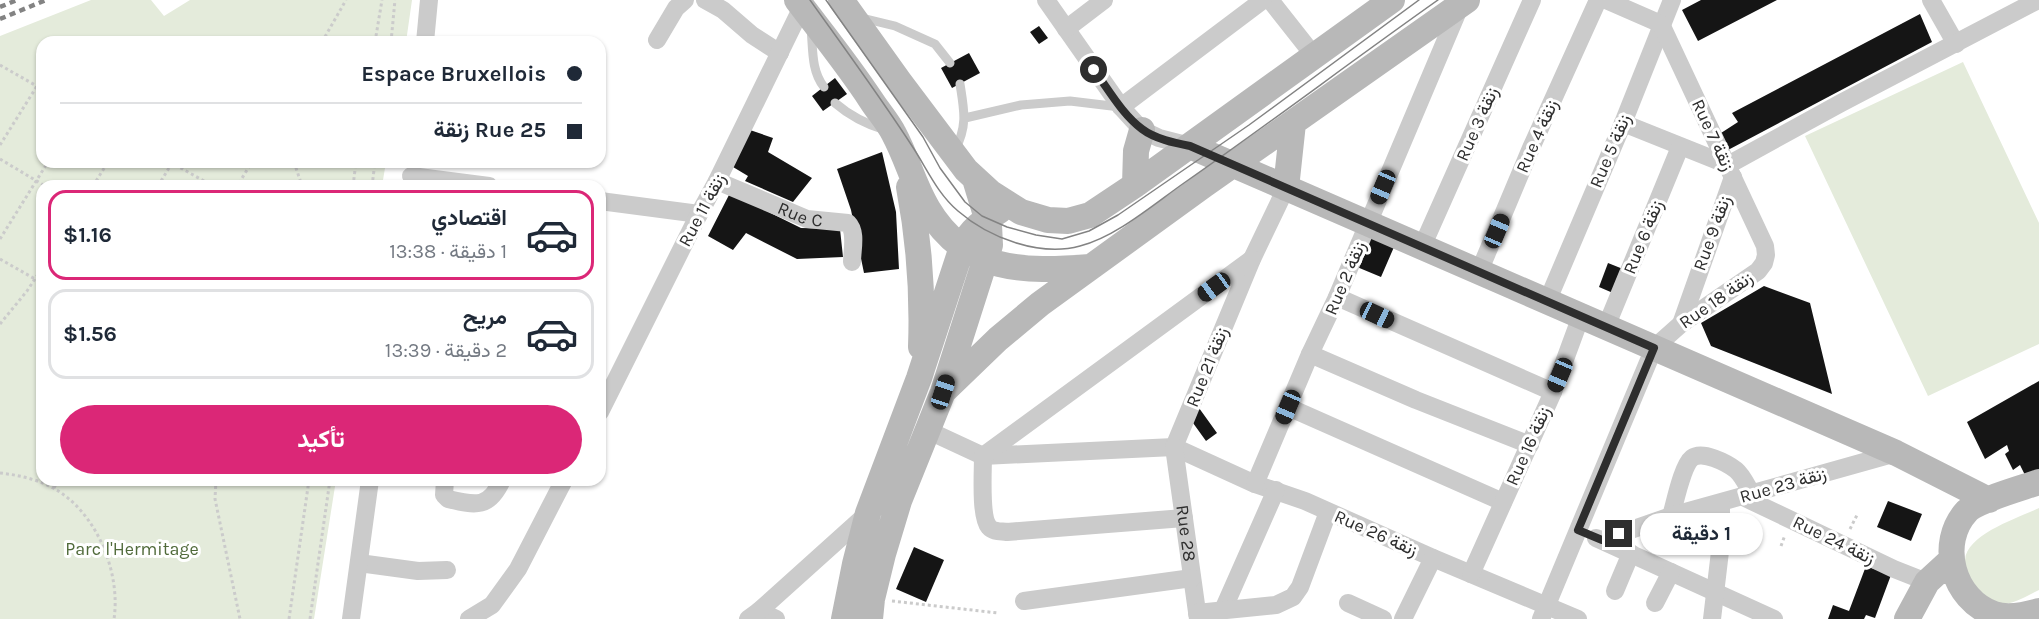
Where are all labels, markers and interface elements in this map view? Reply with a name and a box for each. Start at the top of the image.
route start [1080,56,1107,83]
text: Espace Bruxellois [361,61,546,87]
street label: Rue 3 زنقة [1451,84,1503,164]
street label: Rue 4 زنقة [1511,96,1563,176]
street label: Rue 7 زنقة [1687,96,1739,174]
street label: Rue 5 زنقة [1585,111,1635,191]
text: Rue 25 زنقة [434,117,546,143]
car [1368,167,1398,207]
street label: Rue 11 زنقة [674,170,730,250]
street label: Rue 9 زنقة [1688,192,1736,274]
street label: Rue C [774,197,824,231]
street label: Rue 6 زنقة [1618,197,1668,277]
text: اقتصادي [431,205,507,231]
icon: car [525,208,579,262]
car [1482,211,1512,251]
text: $1.16 [63,222,112,248]
street label: Rue 2 زنقة [1320,238,1370,318]
text: 1 دقيقة · 13:38 [389,240,507,263]
street label: Rue 18 زنقة [1675,267,1757,333]
car [1194,269,1234,305]
car [1357,299,1397,331]
text: مريح [463,304,507,330]
icon: car [525,307,579,361]
text: $1.56 [63,321,117,347]
street label: Rue 21 زنقة [1181,324,1233,410]
text: 2 دقيقة · 13:39 [385,339,507,362]
car [1545,355,1575,395]
car [929,372,957,412]
car [1273,387,1303,427]
street label: Rue 16 زنقة [1501,403,1555,489]
button: تأكيد [60,405,582,474]
street label: Rue 23 زنقة [1737,462,1829,508]
street label: Rue 28 [1171,503,1201,563]
street label: Rue 26 زنقة [1331,505,1421,561]
street label: Rue 24 زنقة [1789,511,1879,569]
callout: 1 دقيقة [1640,513,1763,555]
route end [1605,520,1632,547]
text: 1 دقيقة [1672,522,1731,545]
park label: Parc l'Hermitage [65,538,199,560]

